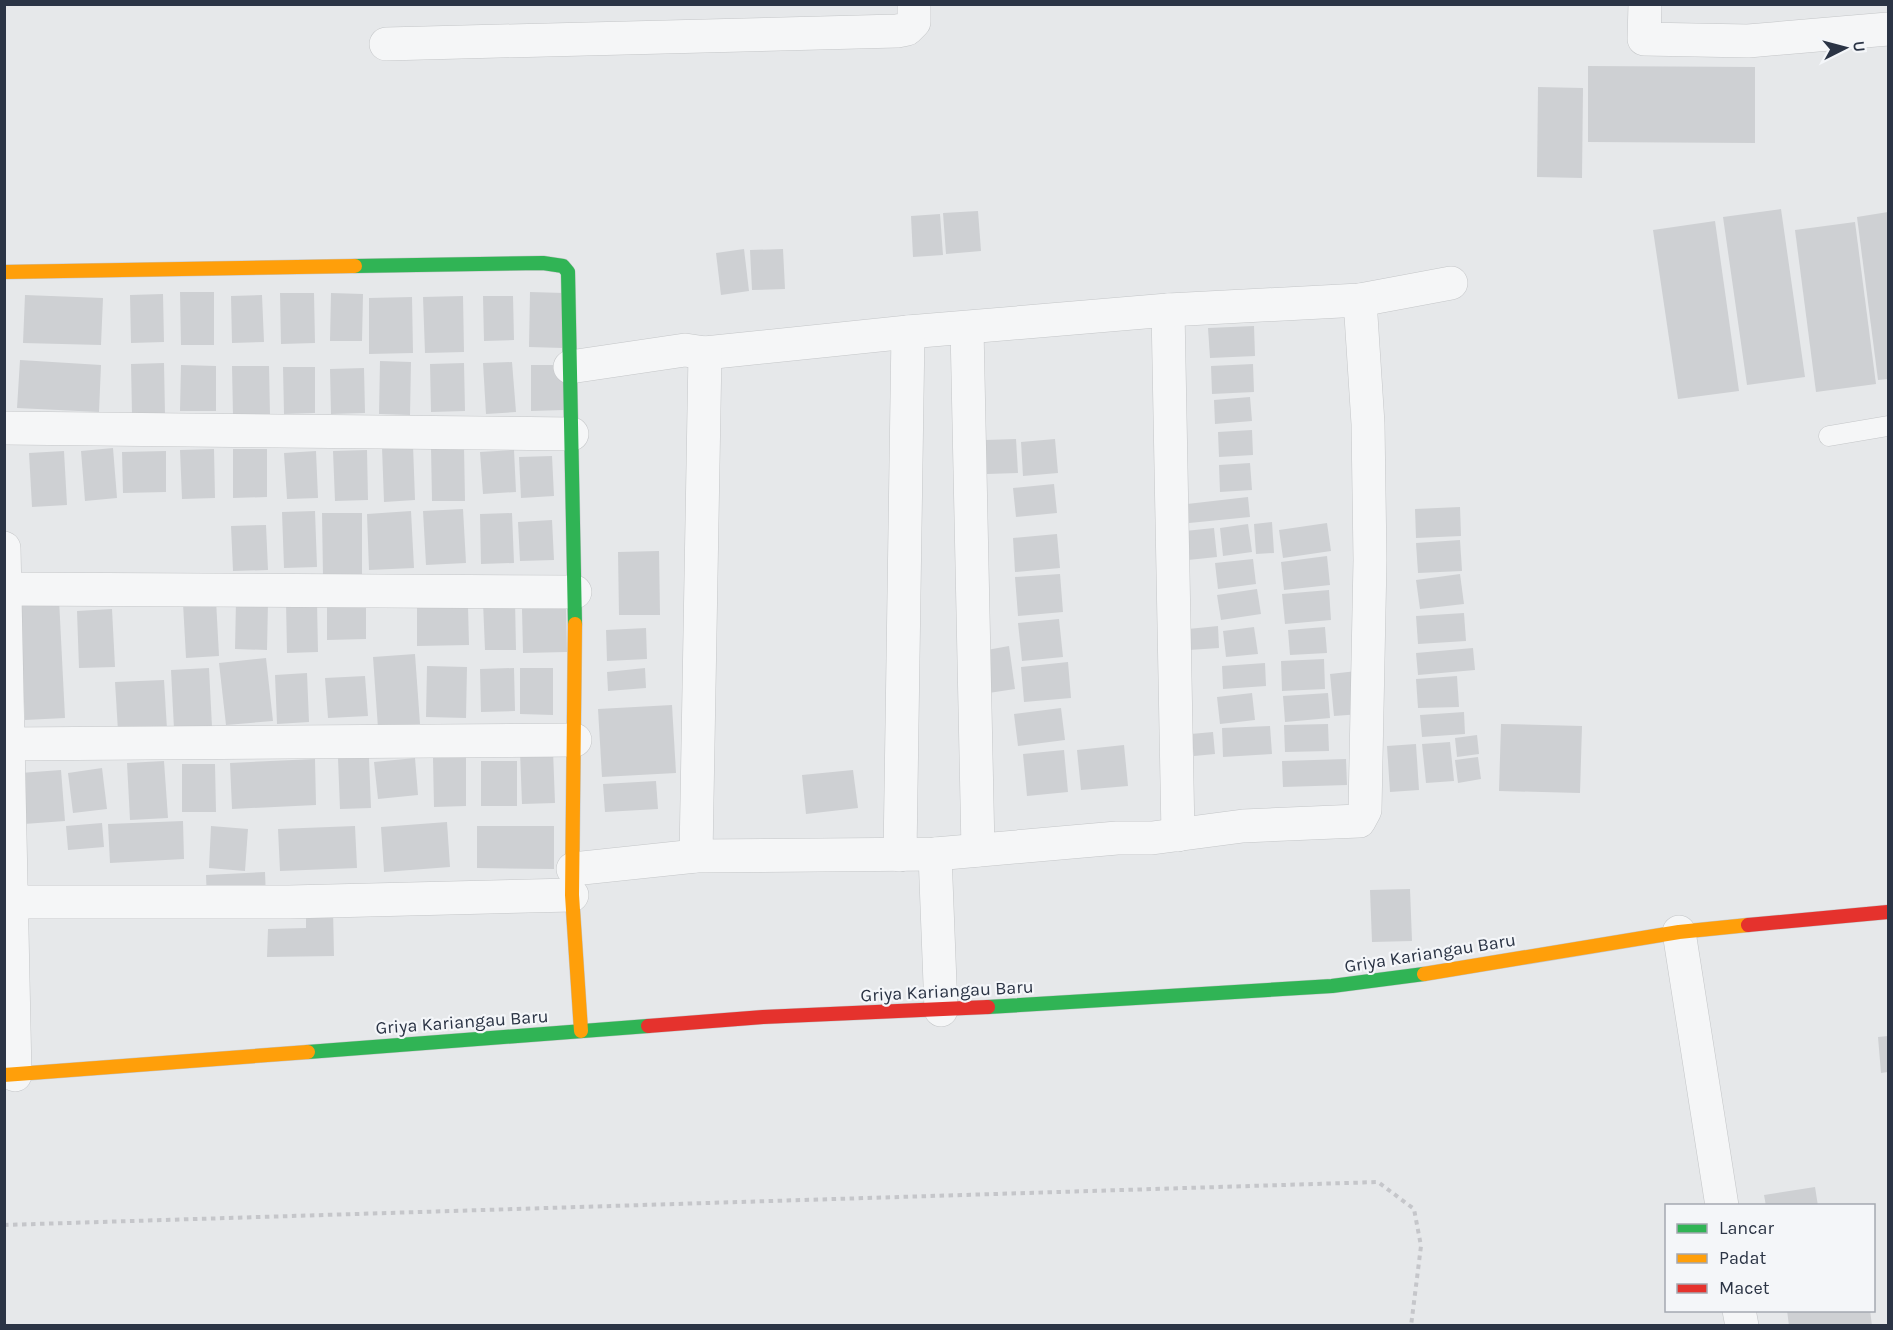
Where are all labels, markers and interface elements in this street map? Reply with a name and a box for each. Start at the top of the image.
north arrow [1815,18,1875,78]
text: U [1849,40,1869,53]
street label: Griya Kariangau Baru [1343,929,1517,977]
street label: Griya Kariangau Baru [860,975,1034,1007]
street label: Griya Kariangau Baru [375,1005,549,1039]
legend [1665,1204,1875,1312]
text: Lancar [1719,1217,1774,1239]
text: Padat [1719,1247,1766,1269]
text: Macet [1719,1277,1770,1299]

